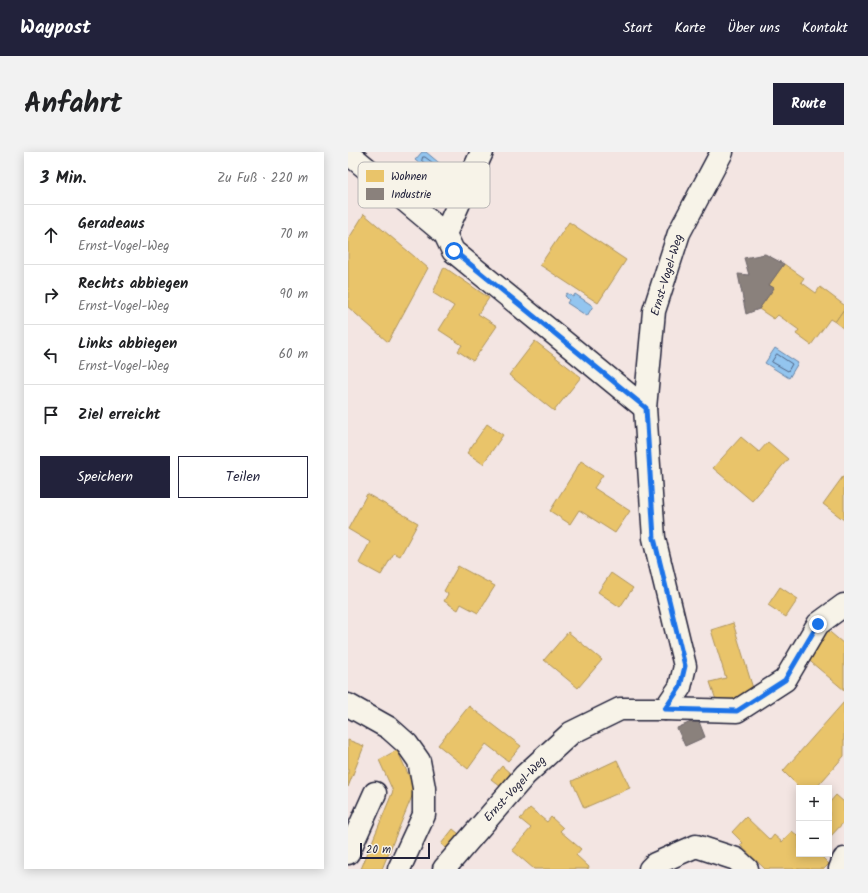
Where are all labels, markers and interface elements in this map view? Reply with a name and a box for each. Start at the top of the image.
text: Waypost [20,13,91,43]
text: Start [623,17,652,39]
text: Karte [674,17,706,39]
text: Über uns [728,17,780,39]
text: Kontakt [802,17,848,39]
text: Anfahrt [24,82,122,127]
button: Route [773,83,844,125]
legend [358,162,490,208]
text: 3 Min. [40,165,87,192]
text: Zu Fuß · 220 m [217,168,308,189]
text: Wohnen [391,168,427,186]
text: Industrie [391,186,431,204]
text: Geradeaus [78,212,145,236]
icon: ahead [40,224,62,246]
text: 70 m [280,224,308,245]
street label: Ernst-Vogel-Weg [646,232,689,318]
text: Ernst-Vogel-Weg [78,236,170,257]
route start [445,242,463,260]
text: Rechts abbiegen [78,272,188,296]
icon: right [40,284,62,306]
text: 90 m [280,284,308,305]
text: Ernst-Vogel-Weg [78,296,170,317]
text: Links abbiegen [78,332,177,356]
icon: left [40,344,62,366]
text: 60 m [279,344,308,365]
text: Ernst-Vogel-Weg [78,356,170,377]
text: Ziel erreicht [78,403,161,427]
icon: arrive [40,404,62,426]
button: Speichern [40,456,170,498]
button: Teilen [178,456,308,498]
route end [809,615,827,633]
street label: Ernst-Vogel-Weg [479,751,551,826]
map controls [796,785,832,857]
button: + [796,785,832,821]
button: − [796,821,832,857]
scale bar [360,841,430,860]
text: 20 m [366,841,391,859]

